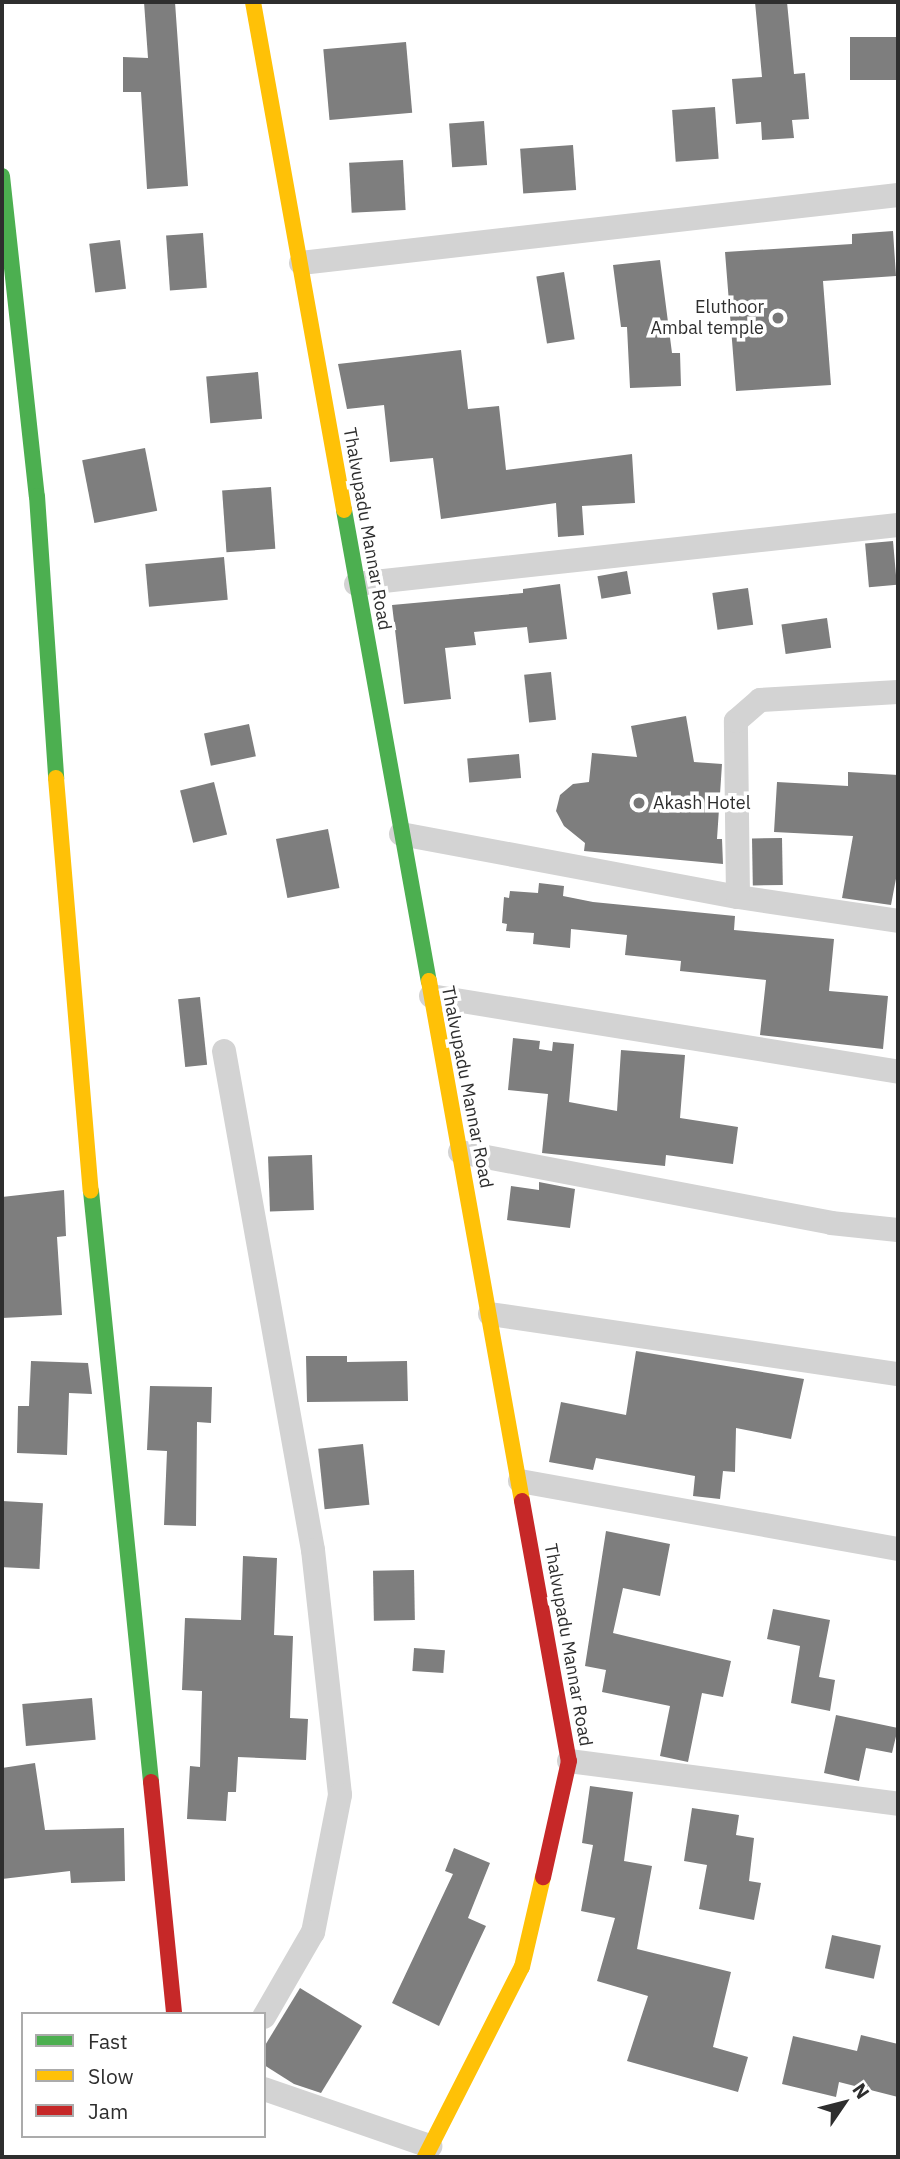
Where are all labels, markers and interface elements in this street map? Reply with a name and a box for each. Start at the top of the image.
place label: Eluthoor Ambal temple [650,297,764,340]
marker: Eluthoor Ambal temple [770,310,786,326]
street label: Thalvupadu Mannar Road [339,426,395,632]
place label: Akash Hotel [653,792,751,814]
marker: Akash Hotel [631,795,647,811]
street label: Thalvupadu Mannar Road [437,984,497,1190]
street label: Thalvupadu Mannar Road [540,1542,596,1748]
legend [21,2012,266,2138]
text: Fast [88,2027,128,2055]
text: Slow [88,2062,134,2090]
north arrow [809,2068,879,2138]
text: N [847,2078,875,2103]
text: Jam [88,2097,128,2125]

